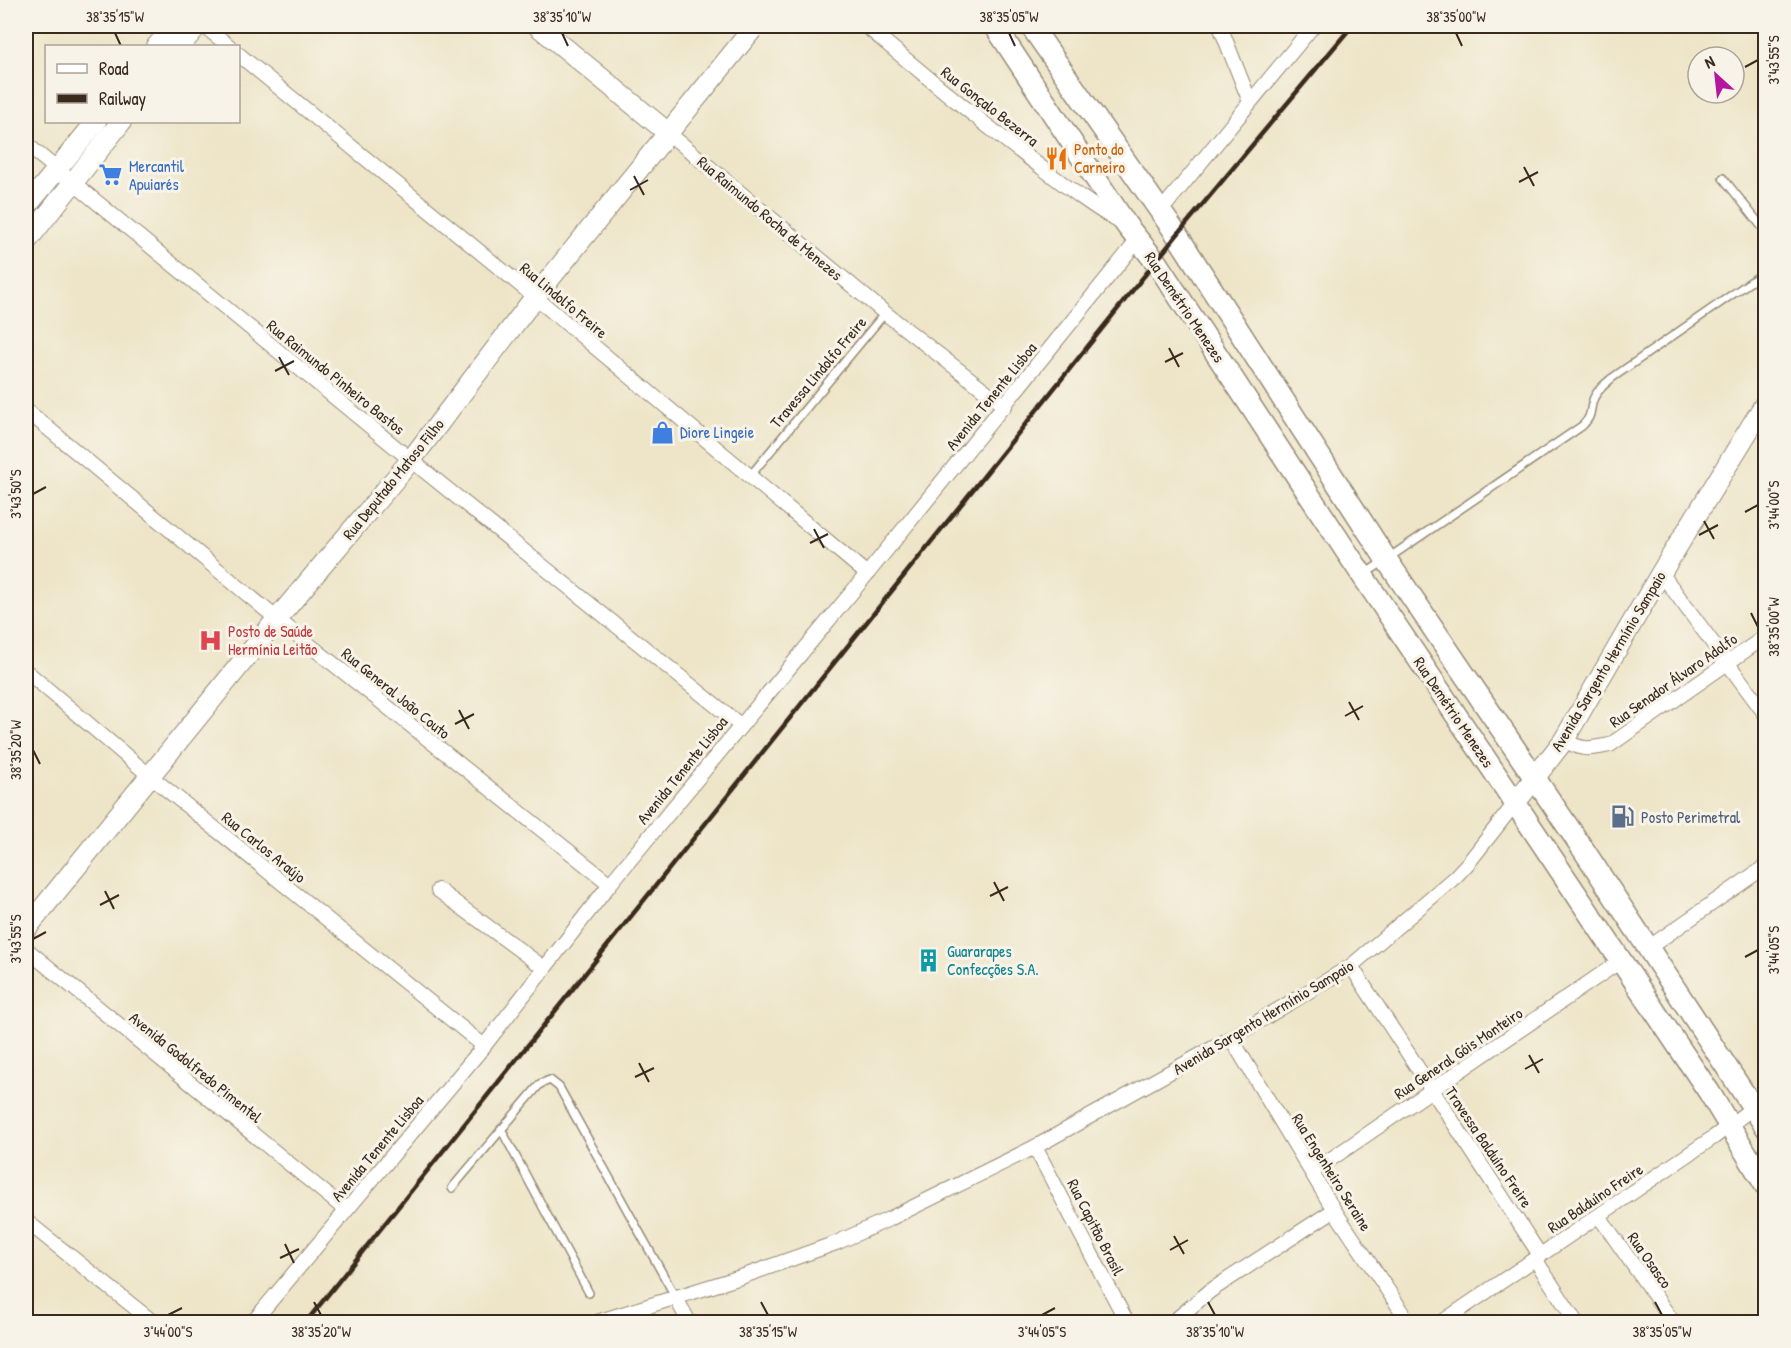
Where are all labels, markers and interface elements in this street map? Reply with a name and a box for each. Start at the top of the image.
text: 38°35'15"W [86,6,145,27]
text: 38°35'10"W [533,6,592,27]
text: 38°35'05"W [979,6,1039,27]
text: 38°35'00"W [1426,6,1486,27]
text: 3°43'55"S [1763,35,1784,85]
legend [45,45,240,123]
north arrow [1686,45,1746,105]
text: N [1700,50,1718,73]
text: Road [99,56,129,81]
street label: Rua Gonçalo Bezerra [937,61,1043,151]
text: Railway [99,86,146,111]
place label: Ponto do Carneiro [1074,138,1126,178]
restaurant icon: Ponto do Carneiro [1043,145,1069,171]
street label: Rua Raimundo Rocha de Menezes [693,151,847,285]
place label: Mercantil Apuiarés [129,155,185,195]
supermarket icon: Mercantil Apuiarés [98,162,124,188]
street label: Rua Demétrio Menezes [1140,247,1230,367]
street label: Rua Lindolfo Freire [516,257,613,343]
street label: Travessa Lindolfo Freire [765,311,872,432]
street label: Rua Raimundo Pinheiro Bastos [262,314,410,440]
street label: Avenida Tenente Lisboa [941,337,1041,455]
street label: Rua Deputado Matoso Filho [337,413,449,544]
shop icon: Diore Lingeie [649,419,675,445]
place label: Diore Lingeie [680,421,755,443]
text: 3°43'50"S [5,469,26,519]
text: 3°44'00"S [1763,480,1784,529]
street label: Avenida Sargento Hermínio Sampaio [1545,566,1671,755]
text: 38°35'00"W [1763,597,1784,657]
place label: Posto de Saúde Hermínia Leitão [228,620,318,660]
hospital icon: Posto de Saúde Hermínia Leitão [197,627,223,653]
street label: Rua Senador Álvaro Adolfo [1605,627,1742,732]
street label: Rua General João Couto [337,642,455,744]
street label: Rua Demétrio Menezes [1409,652,1499,772]
street label: Avenida Tenente Lisboa [632,711,732,829]
text: 38°35'20"W [5,719,26,780]
fuel station icon: Posto Perimetral [1610,804,1636,830]
street label: Rua Carlos Araújo [217,806,311,888]
place label: Posto Perimetral [1641,806,1741,828]
text: 3°43'55"S [5,914,26,964]
text: 3°44'05"S [1763,926,1784,974]
place label: Guararapes Confecções S.A. [947,940,1039,980]
building icon: Guararapes Confecções S.A. [916,947,942,973]
street label: Avenida Sargento Hermínio Sampaio [1169,954,1358,1080]
street label: Rua General Góis Monteiro [1389,1002,1527,1104]
street label: Avenida Godolfredo Pimentel [125,1006,268,1128]
street label: Travessa Balduíno Freire [1440,1082,1538,1212]
street label: Avenida Tenente Lisboa [326,1090,428,1206]
street label: Rua Engenheiro Seraine [1287,1109,1377,1236]
street label: Rua Balduíno Freire [1543,1158,1647,1238]
street label: Rua Capitão Brasil [1062,1175,1130,1280]
street label: Rua Osasco [1623,1228,1678,1293]
text: 3°44'00"S [144,1321,193,1342]
text: 38°35'20"W [291,1321,352,1342]
text: 38°35'15"W [739,1321,798,1342]
text: 3°44'05"S [1018,1321,1066,1342]
text: 38°35'10"W [1186,1321,1245,1342]
text: 38°35'05"W [1632,1321,1692,1342]

